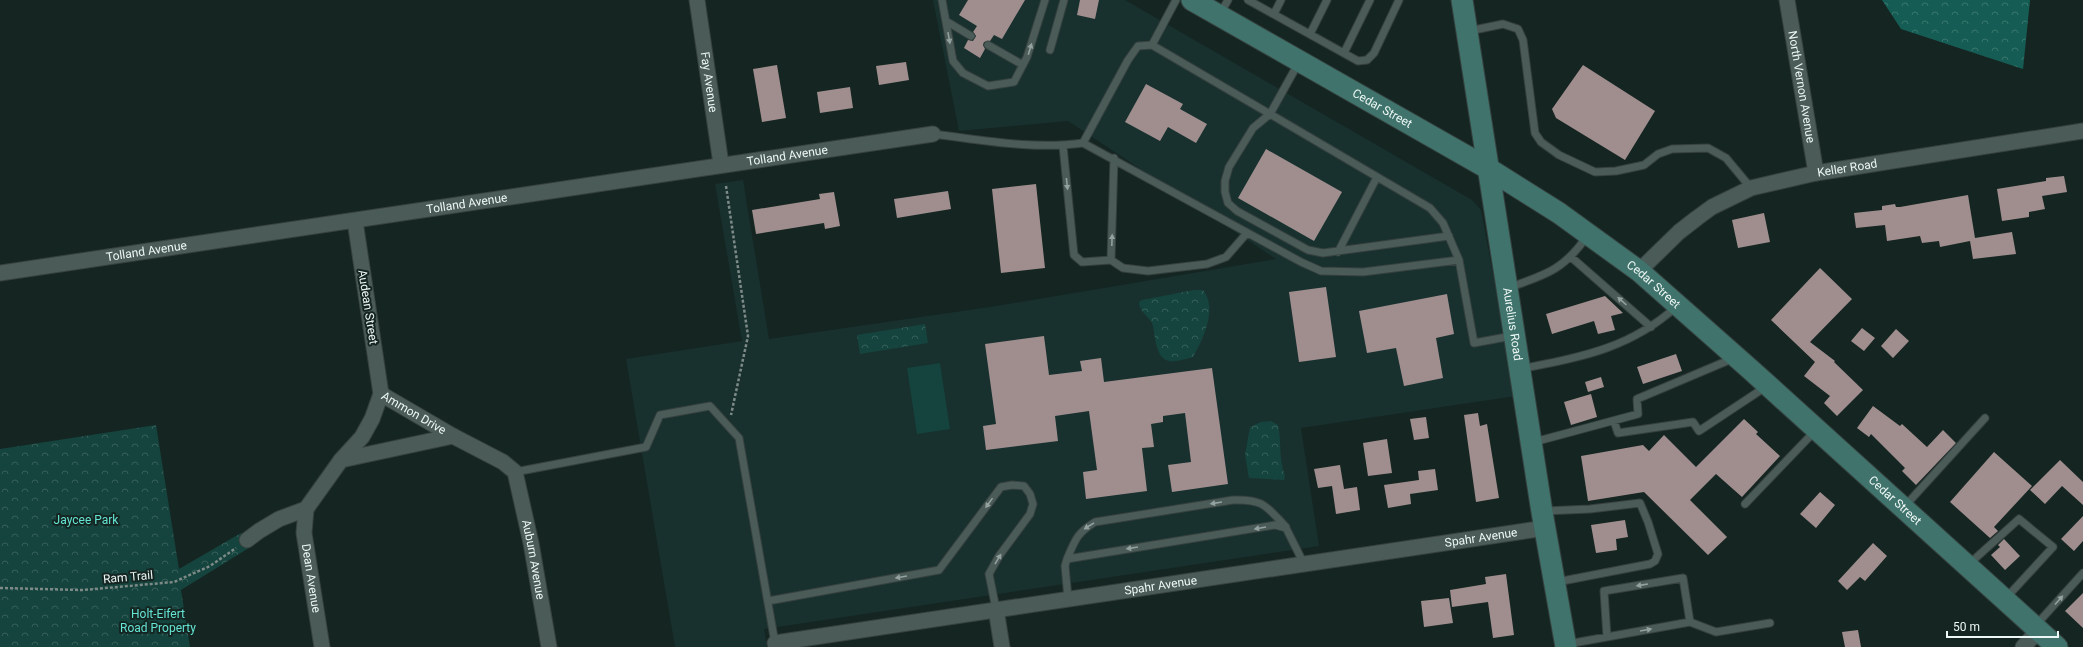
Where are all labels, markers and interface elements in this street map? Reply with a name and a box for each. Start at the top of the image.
street label: North Vernon Avenue [1785,30,1818,144]
one-way arrow [946,32,952,45]
one-way arrow [1027,43,1033,55]
street label: Fay Avenue [698,51,720,113]
street label: Cedar Street [1350,86,1415,131]
street label: Tolland Avenue [746,143,829,169]
street label: Keller Road [1816,156,1878,180]
one-way arrow [1064,178,1070,190]
street label: Tolland Avenue [425,191,508,216]
one-way arrow [1109,233,1115,246]
street label: Tolland Avenue [105,238,188,264]
street label: Cedar Street [1624,257,1683,311]
street label: Audean Street [355,269,381,345]
street label: Aurelius Road [1500,286,1525,362]
one-way arrow [1617,296,1627,305]
street label: Ammon Drive [379,389,449,437]
street label: Cedar Street [1866,473,1924,528]
one-way arrow [985,498,993,508]
one-way arrow [1210,500,1222,506]
park label: Jaycee Park [54,513,119,527]
street label: Auburn Avenue [519,518,548,600]
one-way arrow [1084,522,1094,530]
one-way arrow [1254,525,1266,531]
street label: Spahr Avenue [1444,525,1518,550]
street label: Dean Avenue [299,543,324,614]
one-way arrow [1126,545,1138,551]
one-way arrow [994,553,1001,565]
street label: Ram Trail [102,568,154,586]
street label: Spahr Avenue [1123,573,1198,598]
one-way arrow [895,574,907,580]
one-way arrow [1636,582,1648,588]
one-way arrow [2054,594,2063,605]
park label: Holt-Eifert Road Property [120,607,196,635]
scale bar [1947,613,2058,639]
text: 50 m [1953,620,1980,634]
one-way arrow [1640,627,1652,633]

